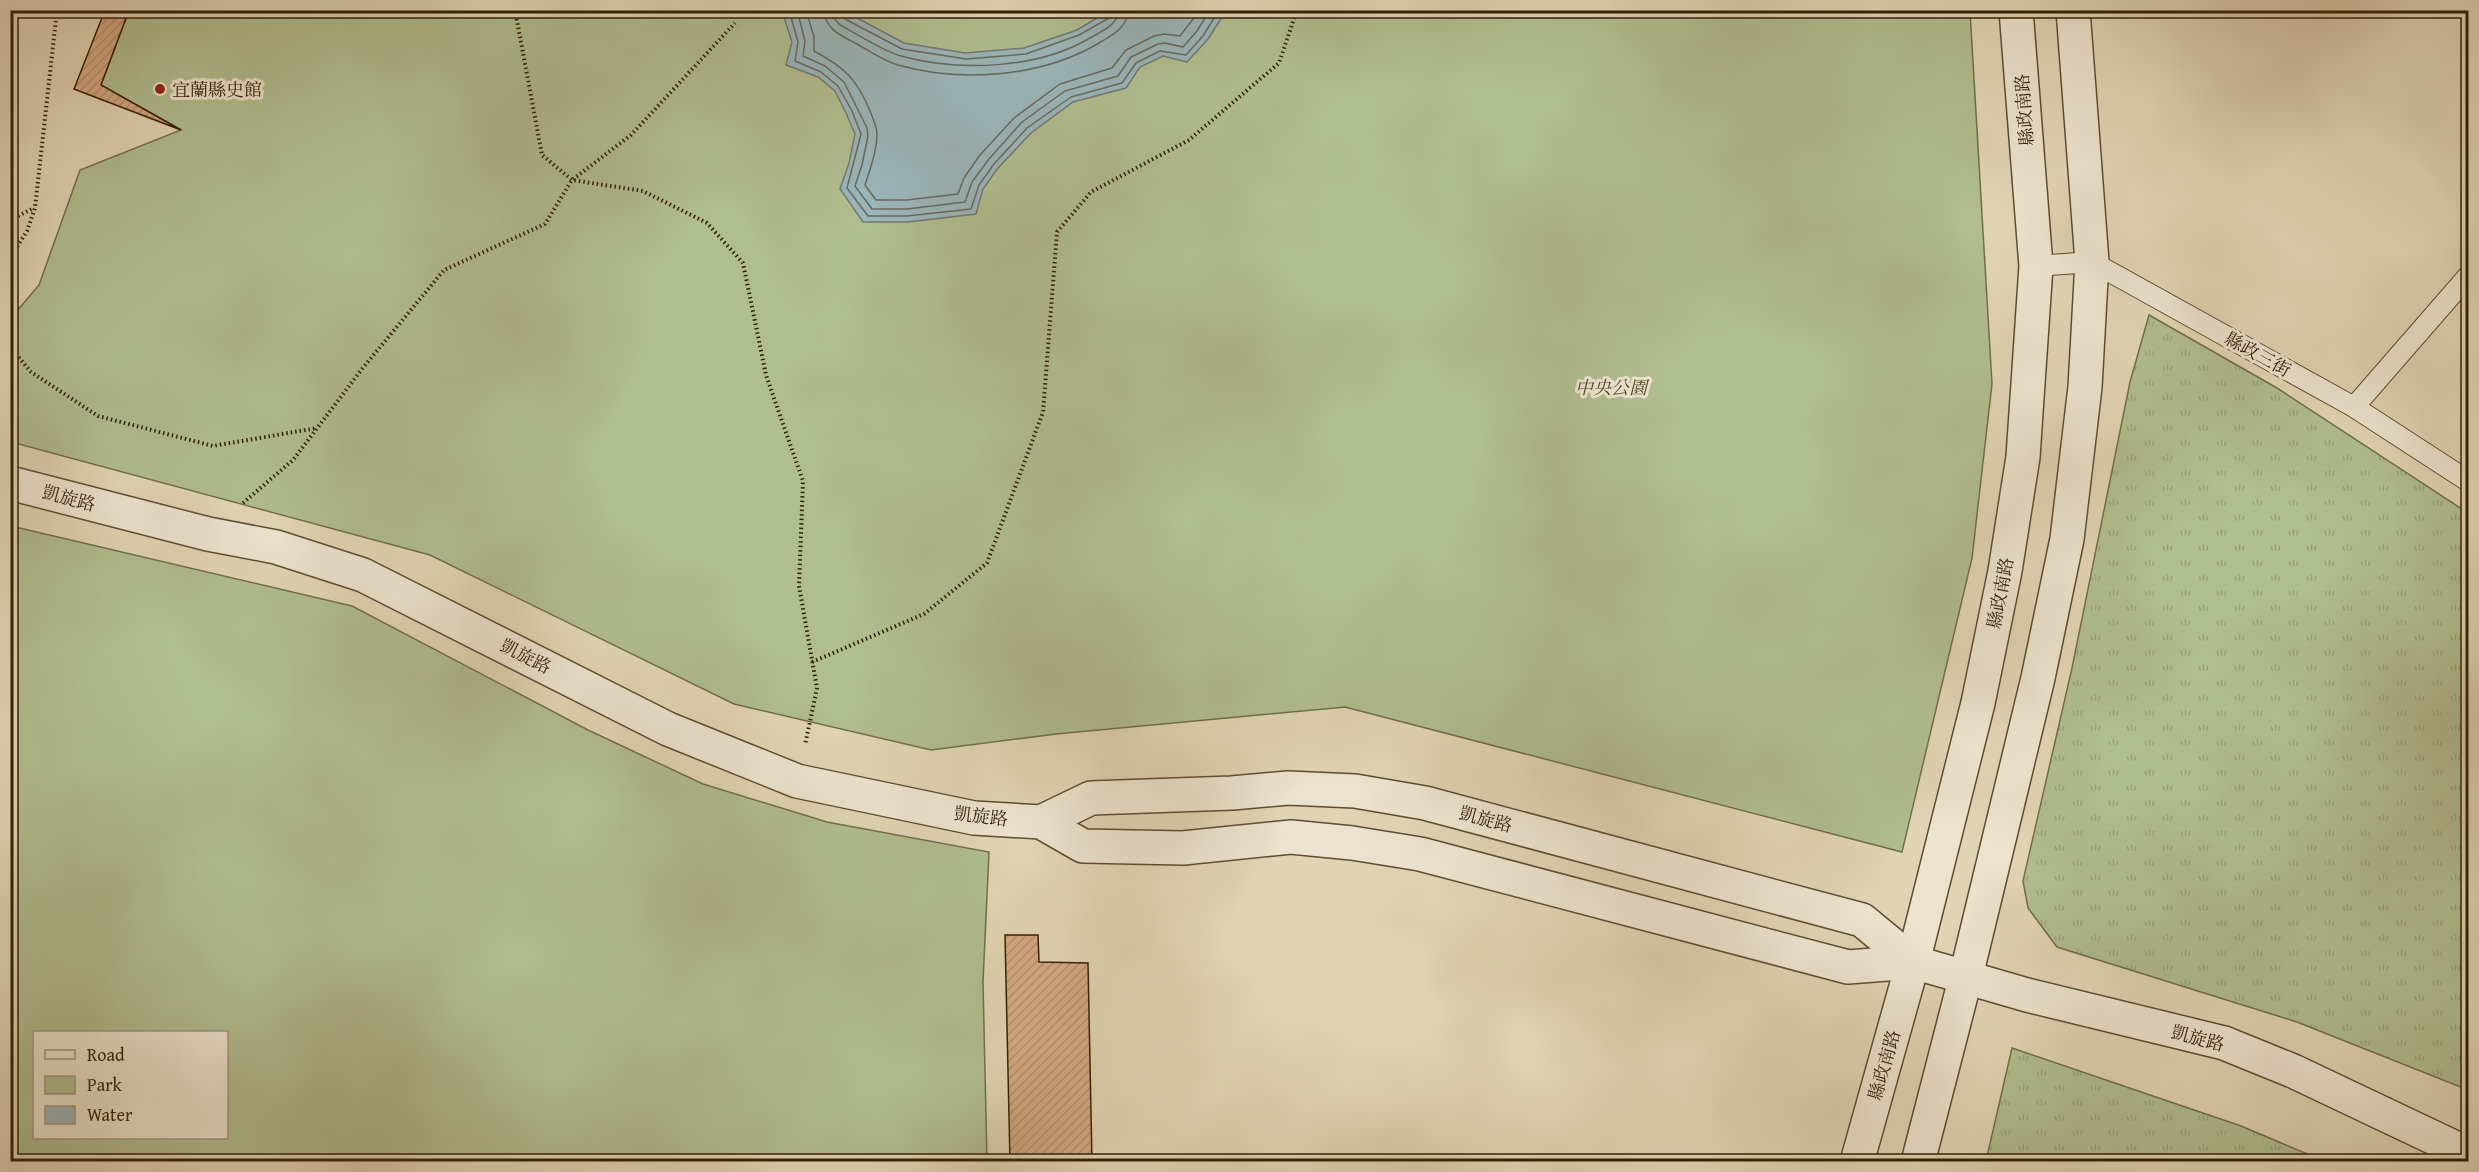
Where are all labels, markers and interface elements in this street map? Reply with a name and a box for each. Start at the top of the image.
street label: 縣政南路 [2008,73,2040,147]
place label: 宜蘭縣史館 [172,76,262,103]
marker: 宜蘭縣史館 [153,82,167,96]
street label: 縣政三街 [2220,325,2296,383]
park label: 中央公園 [1575,374,1650,401]
street label: 凱旋路 [39,478,99,518]
street label: 縣政南路 [1980,555,2020,631]
street label: 凱旋路 [496,632,556,680]
street label: 凱旋路 [953,799,1009,833]
street label: 凱旋路 [1456,799,1516,839]
street label: 凱旋路 [2168,1018,2228,1058]
street label: 縣政南路 [1861,1027,1907,1103]
legend [33,1031,228,1139]
text: Road [87,1041,125,1068]
text: Park [87,1071,123,1098]
text: Water [87,1101,133,1128]

